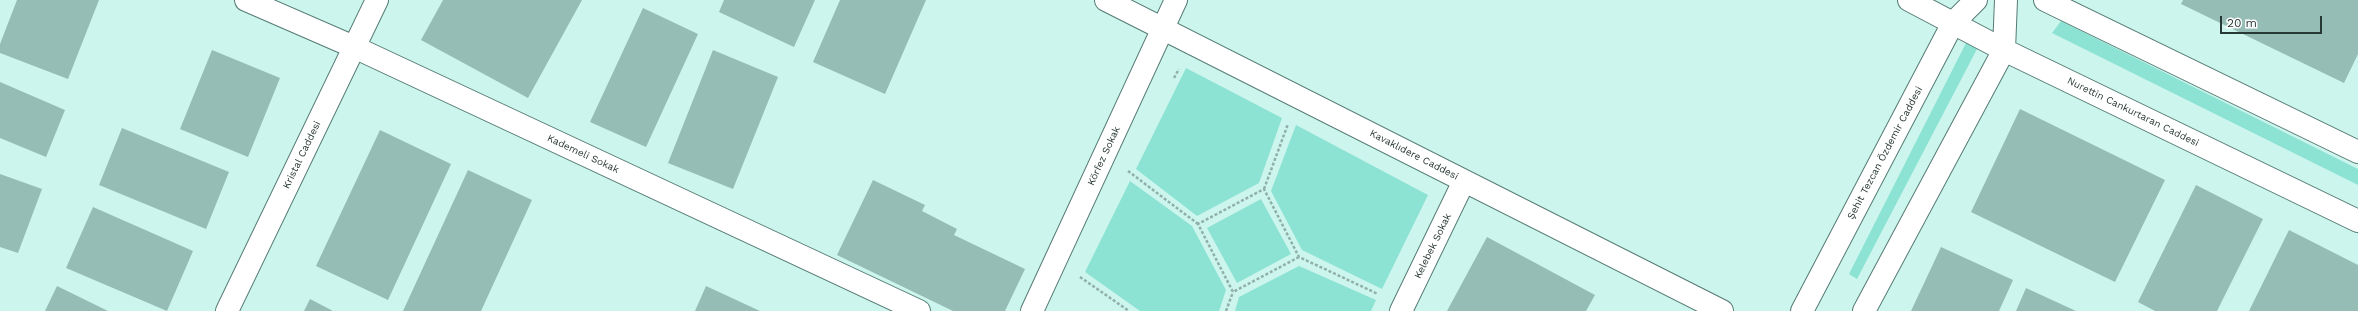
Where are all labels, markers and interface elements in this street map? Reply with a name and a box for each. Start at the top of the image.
scale bar [2222,8,2324,34]
text: 20 m [2227,16,2257,30]
street label: Nurettin Cankurtaran Caddesi [2065,75,2201,149]
street label: Şehit Tezcan Özdemir Caddesi [1845,85,1925,221]
street label: Kristal Caddesi [280,119,324,191]
street label: Körfez Sokak [1085,125,1123,187]
street label: Kavaklıdere Caddesi [1368,127,1460,183]
street label: Kademeli Sokak [545,132,621,176]
street label: Kelebek Sokak [1412,211,1454,281]

